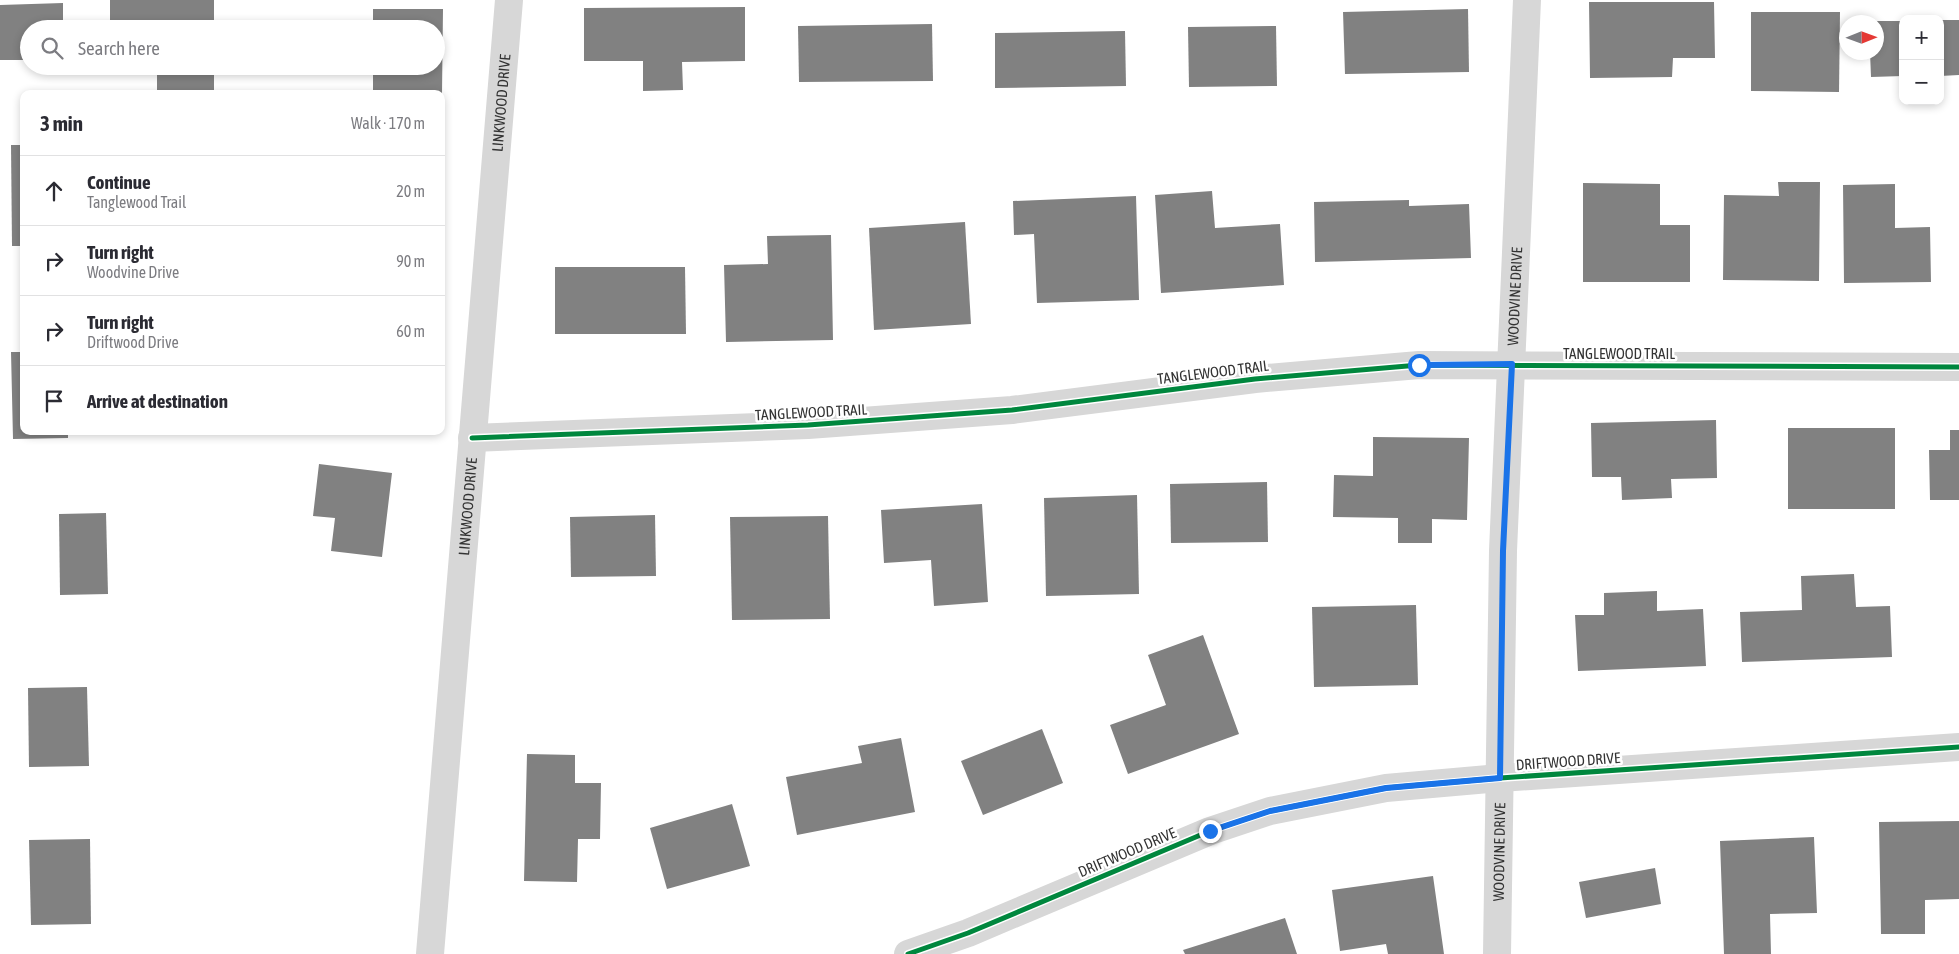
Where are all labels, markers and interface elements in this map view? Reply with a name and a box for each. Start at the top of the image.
north arrow [1839,15,1884,60]
map controls [1899,15,1944,105]
button: + [1899,15,1944,60]
search box [20,20,445,75]
icon: search [38,34,66,62]
text: Search here [78,37,160,59]
street label: LINKWOOD DRIVE [488,53,513,152]
button: − [1899,60,1944,105]
text: 3 min [40,111,83,135]
text: Walk · 170 m [351,114,425,132]
text: Continue [87,171,151,193]
icon: ahead [40,177,68,205]
text: 20 m [396,182,425,200]
text: Tanglewood Trail [87,193,186,211]
text: Turn right [87,241,154,263]
street label: WOODVINE DRIVE [1503,246,1525,346]
icon: right [40,247,68,275]
text: 90 m [396,252,425,270]
text: Woodvine Drive [87,263,179,281]
text: Turn right [87,311,154,333]
icon: right [40,317,68,345]
text: 60 m [396,322,425,340]
text: Driftwood Drive [87,333,179,351]
street label: TANGLEWOOD TRAIL [1563,345,1675,362]
route start [1408,354,1431,377]
street label: TANGLEWOOD TRAIL [1156,357,1270,387]
icon: arrive [40,387,68,415]
text: Arrive at destination [87,390,228,412]
street label: TANGLEWOOD TRAIL [755,401,868,423]
street label: LINKWOOD DRIVE [455,456,480,556]
street label: DRIFTWOOD DRIVE [1515,749,1621,773]
street label: WOODVINE DRIVE [1489,802,1508,901]
route end [1199,820,1222,843]
street label: DRIFTWOOD DRIVE [1076,824,1179,880]

